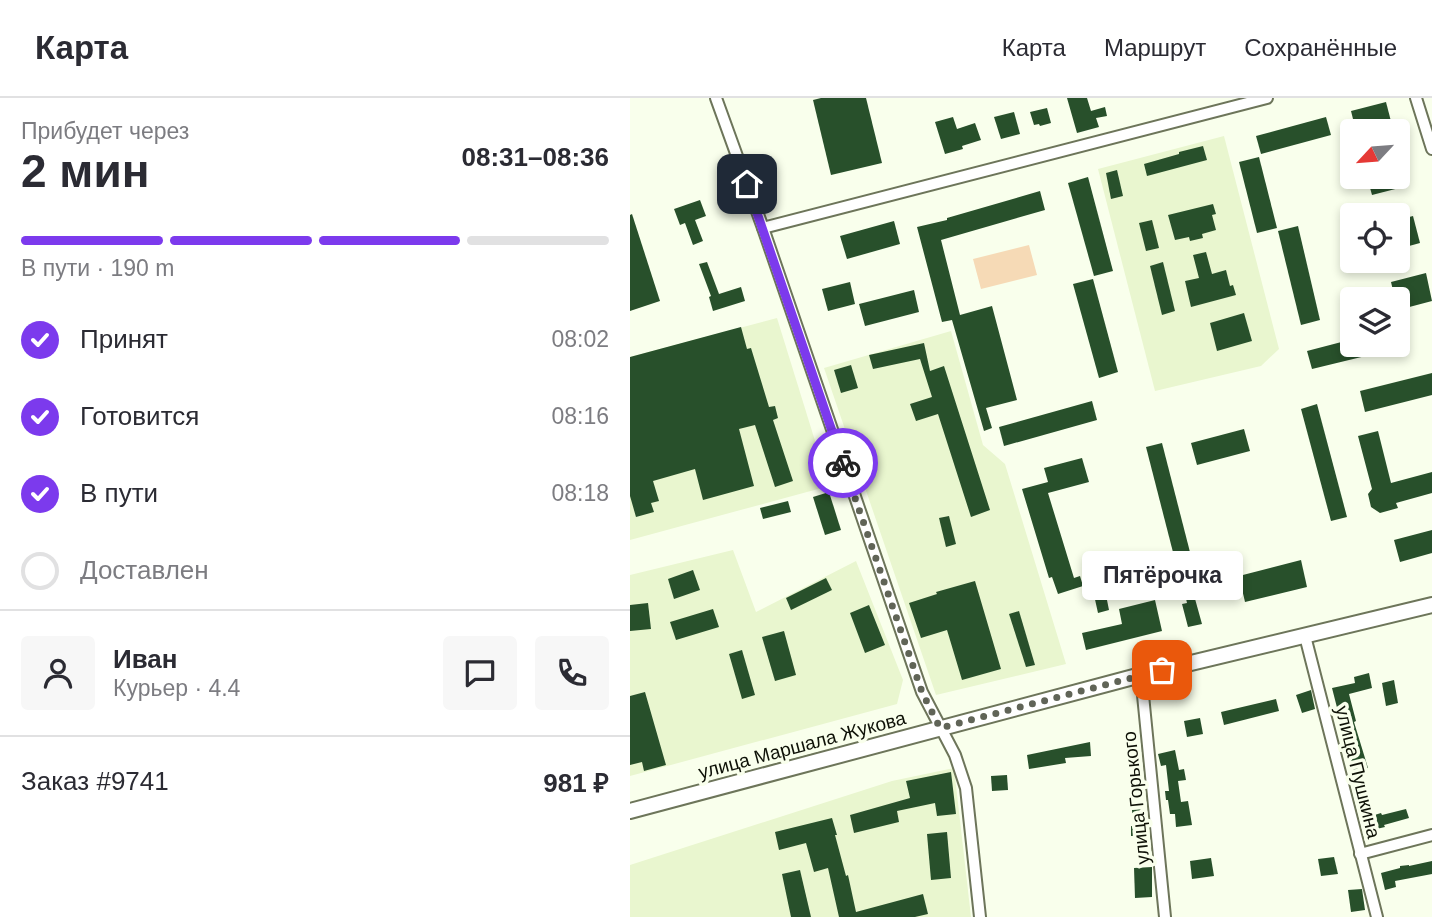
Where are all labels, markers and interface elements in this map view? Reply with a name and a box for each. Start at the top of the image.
text: Карта [35,29,128,66]
text: Карта [1002,34,1066,61]
text: Маршрут [1104,34,1206,61]
text: Сохранённые [1244,34,1397,61]
text: Прибудет через [21,118,189,144]
north arrow [1340,119,1410,189]
map controls [1340,119,1410,357]
text: 08:31–08:36 [462,142,609,172]
text: 2 мин [21,145,149,197]
pin [717,154,777,214]
icon: home [728,165,766,203]
button: locate [1340,203,1410,273]
text: В пути · 190 m [21,255,174,281]
button: layers [1340,287,1410,357]
icon: check [21,321,59,359]
text: Принят [80,324,168,354]
text: 08:02 [551,326,609,352]
icon: check [21,398,59,436]
text: Готовится [80,401,199,431]
text: 08:16 [551,403,609,429]
courier [808,428,878,498]
icon: bike [824,444,862,482]
icon: check [21,475,59,513]
text: В пути [80,478,158,508]
text: 08:18 [551,480,609,506]
callout: Пятёрочка [1082,551,1242,600]
text: Доставлен [80,555,209,585]
text: Пятёрочка [1103,562,1222,588]
button: person [21,636,95,710]
button: chat [443,636,517,710]
button: phone [535,636,609,710]
pin [1132,640,1192,700]
text: Иван [113,644,178,674]
icon: bag [1143,651,1181,689]
text: Курьер · 4.4 [113,675,240,701]
street label: улица Пушкина [1331,704,1385,841]
street label: улица Маршала Жукова [696,707,908,783]
street label: улица Горького [1119,730,1153,866]
text: Заказ #9741 [21,766,169,796]
text: 981 ₽ [543,768,609,798]

